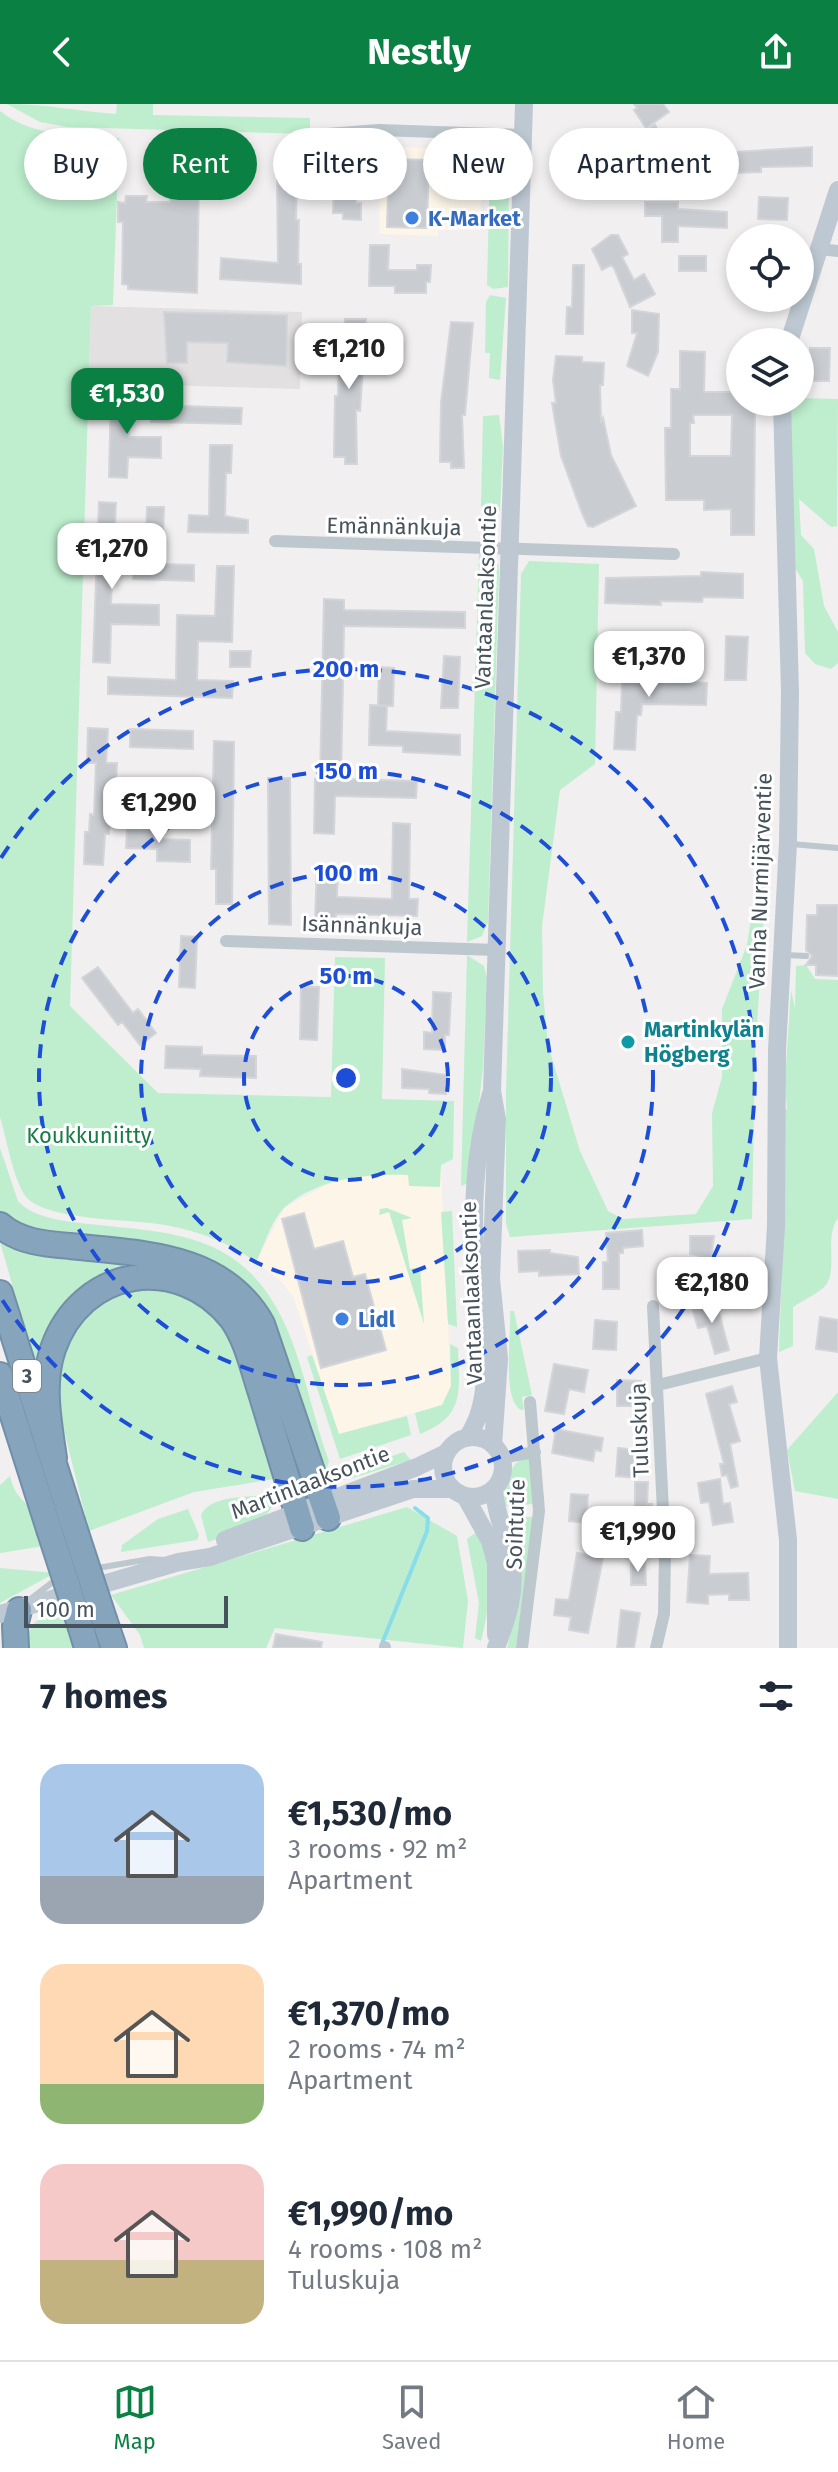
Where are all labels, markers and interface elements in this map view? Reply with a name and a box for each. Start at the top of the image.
icon: back [40,30,84,74]
text: Nestly [367,30,471,74]
icon: share [754,30,798,74]
chip: Buy [24,128,127,200]
chip: Rent [143,128,257,200]
chip: Filters [273,128,407,200]
chip: New [423,128,533,200]
chip: Apartment [549,128,739,200]
place label: K-Market [428,205,521,232]
marker: K-Market [403,209,421,227]
map controls [726,224,814,416]
button: locate [726,224,814,312]
pin: €1,210 [284,323,414,391]
button: layers [726,328,814,416]
text: €1,210 [312,333,386,364]
pin: €1,530 [62,368,192,436]
text: €1,530 [89,378,165,409]
street label: Vantaanlaaksontie [469,505,502,690]
street label: Emännänkuja [326,512,462,541]
pin: €1,270 [47,523,177,591]
text: €1,270 [75,533,149,564]
pin: €1,370 [584,631,714,699]
text: €1,370 [612,641,686,672]
text: 200 m [313,655,379,683]
text: 150 m [314,757,378,785]
street label: Vanha Nurmijärventie [743,772,778,990]
pin: €1,290 [94,777,224,845]
text: €1,290 [121,787,197,818]
text: 100 m [313,859,379,887]
street label: Isännänkuja [301,910,423,941]
text: 50 m [320,962,372,990]
place label: Martinkylän Högberg [644,1016,764,1068]
marker: Martinkylän Högberg [619,1033,637,1051]
centre of rings [332,1064,360,1092]
park label: Koukkuniitty [26,1122,152,1149]
street label: Vantaanlaaksontie [455,1200,488,1385]
pin: €2,180 [647,1257,777,1325]
text: €2,180 [675,1267,749,1298]
place label: Lidl [358,1306,396,1333]
marker: Lidl [333,1310,351,1328]
road number: 3 [13,1360,41,1392]
street label: Tuluskuja [624,1382,655,1478]
street label: Martinlaaksontie [227,1440,393,1525]
street label: Soihtutie [500,1478,531,1570]
pin: €1,990 [573,1506,703,1574]
text: €1,990 [600,1516,676,1547]
scale bar [24,1592,228,1628]
text: 100 m [36,1596,95,1623]
icon: filters [754,1674,798,1718]
text: 7 homes [40,1676,167,1717]
text: €1,530/mo [288,1793,452,1834]
icon: home [104,1796,200,1892]
text: 3 rooms · 92 m² [288,1834,467,1865]
text: Apartment [288,1865,413,1896]
text: €1,370/mo [288,1993,450,2034]
icon: home [104,1996,200,2092]
text: 2 rooms · 74 m² [288,2034,466,2065]
text: Apartment [288,2065,413,2096]
text: €1,990/mo [288,2193,453,2234]
icon: home [104,2196,200,2292]
text: 4 rooms · 108 m² [288,2234,482,2265]
text: Tuluskuja [288,2265,400,2296]
tab: Map [113,2380,157,2455]
tab: Saved [382,2380,441,2455]
tab: Home [667,2380,725,2455]

